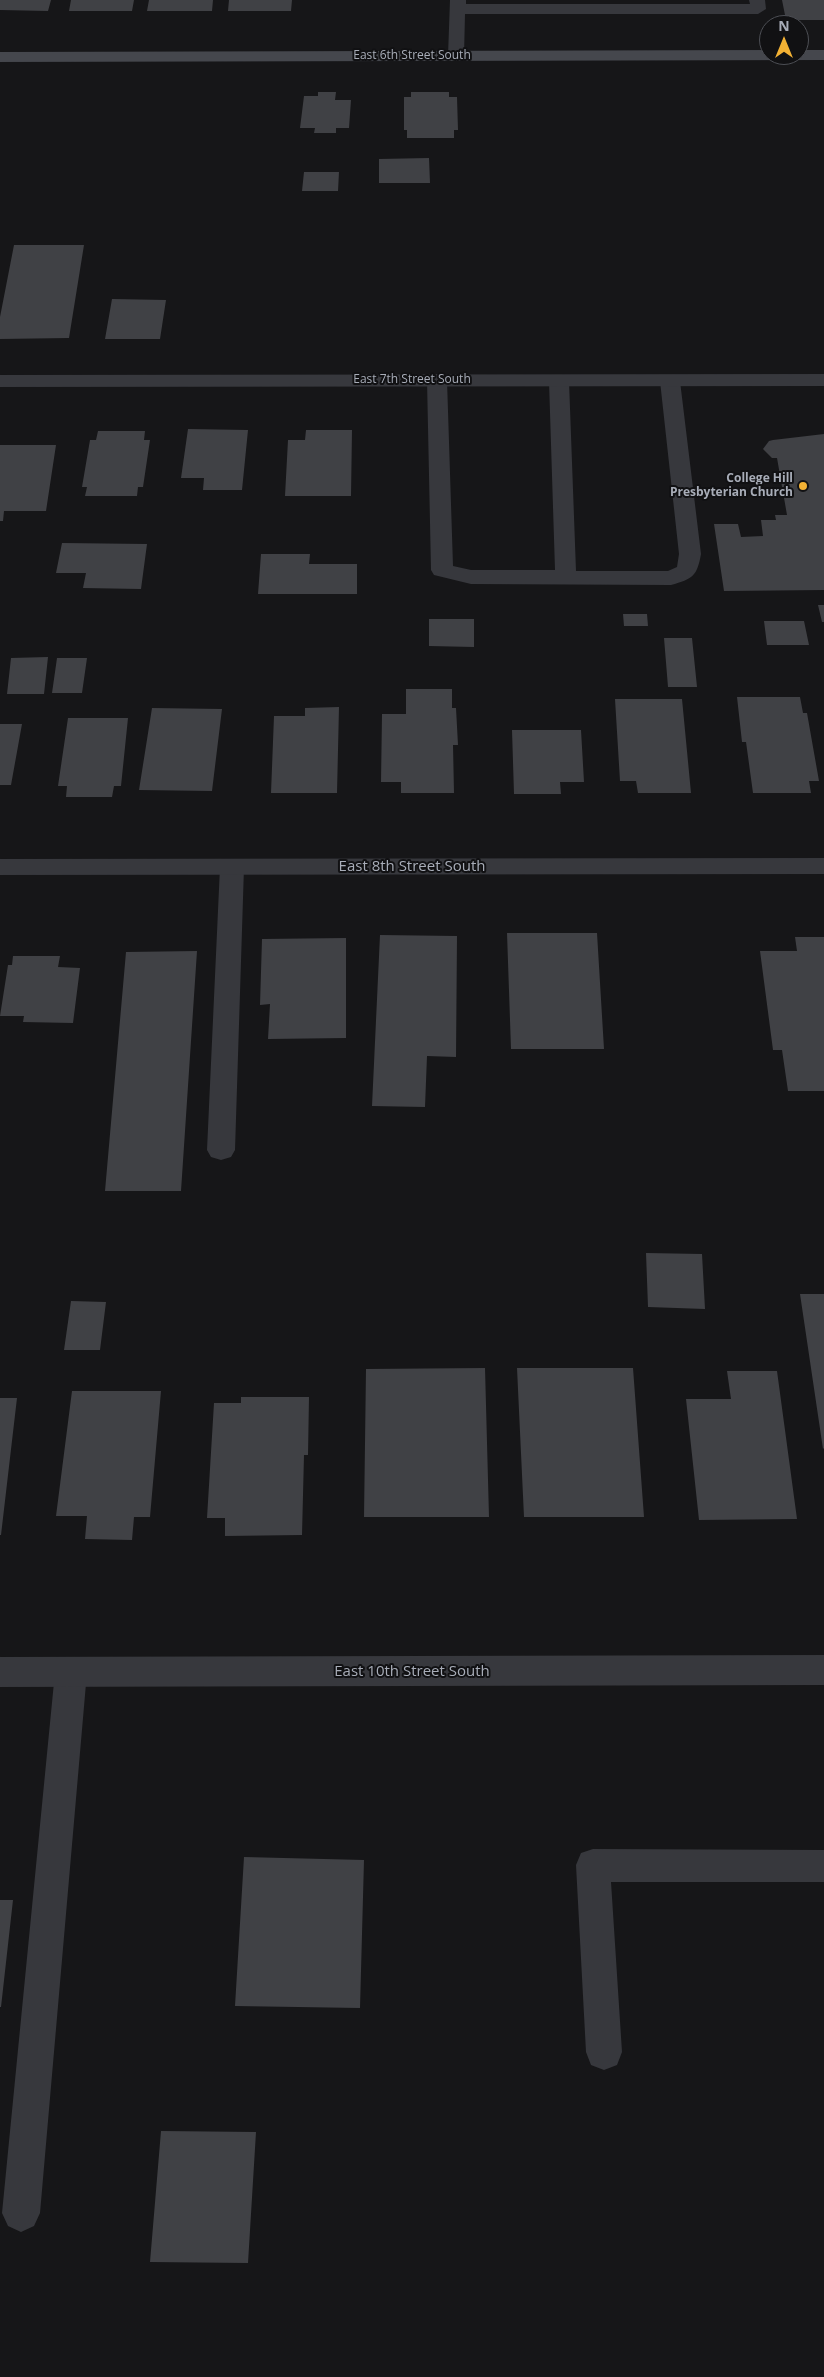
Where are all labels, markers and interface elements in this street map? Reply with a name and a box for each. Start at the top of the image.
north arrow [759,15,809,65]
text: N [778,16,790,35]
street label: East 6th Street South [353,49,471,63]
street label: East 7th Street South [353,373,471,387]
place label: College Hill Presbyterian Church [670,472,793,500]
marker: College Hill Presbyterian Church [797,480,809,492]
street label: East 8th Street South [339,858,485,876]
street label: East 10th Street South [334,1663,490,1681]

